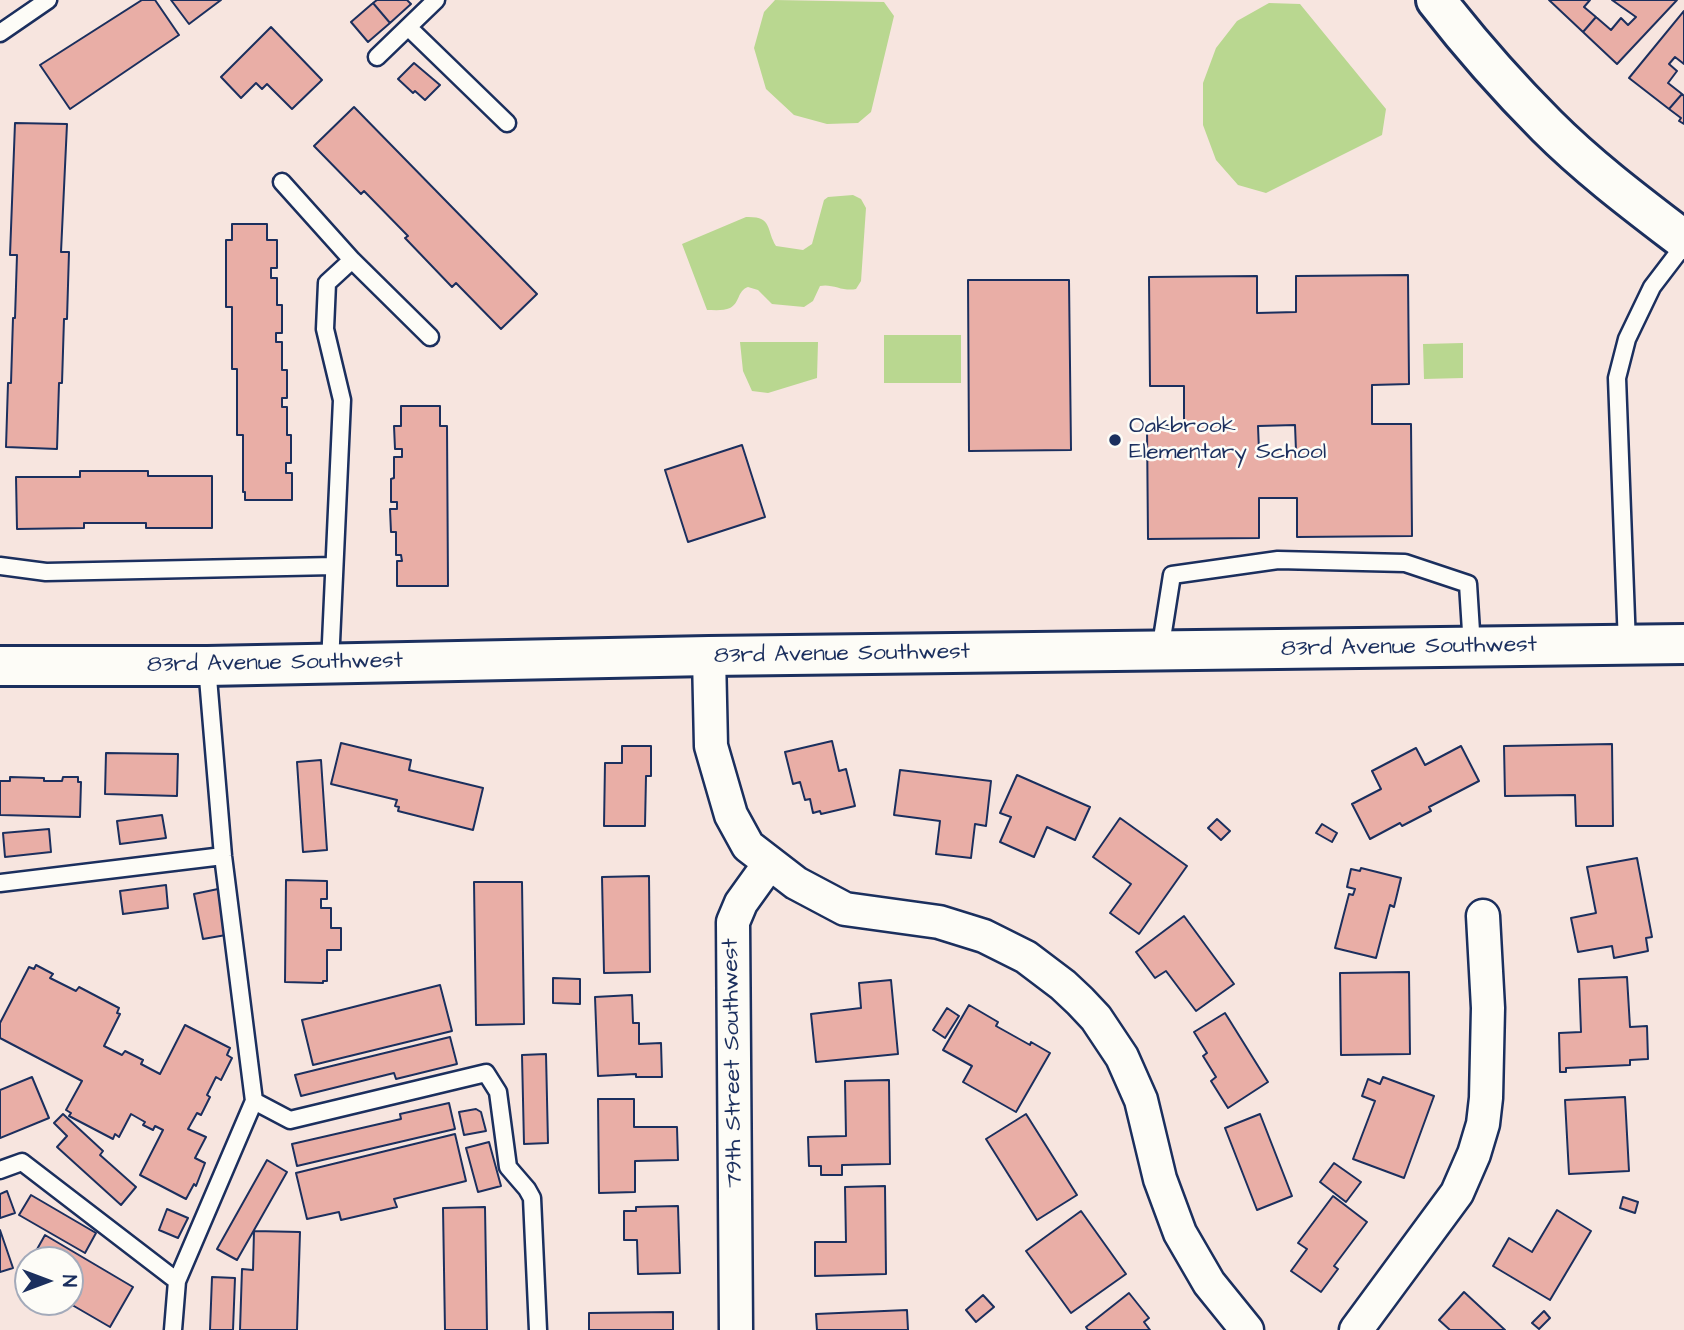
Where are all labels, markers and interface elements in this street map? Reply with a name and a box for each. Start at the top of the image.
place label: Oakbrook Elementary School [1129,413,1326,467]
marker: Oakbrook Elementary School [1107,432,1123,448]
street label: 83rd Avenue Southwest [1281,632,1537,664]
street label: 83rd Avenue Southwest [714,639,970,671]
street label: 83rd Avenue Southwest [147,648,403,680]
street label: 79th Street Southwest [718,938,750,1188]
north arrow [14,1246,84,1316]
text: N [55,1275,82,1287]

